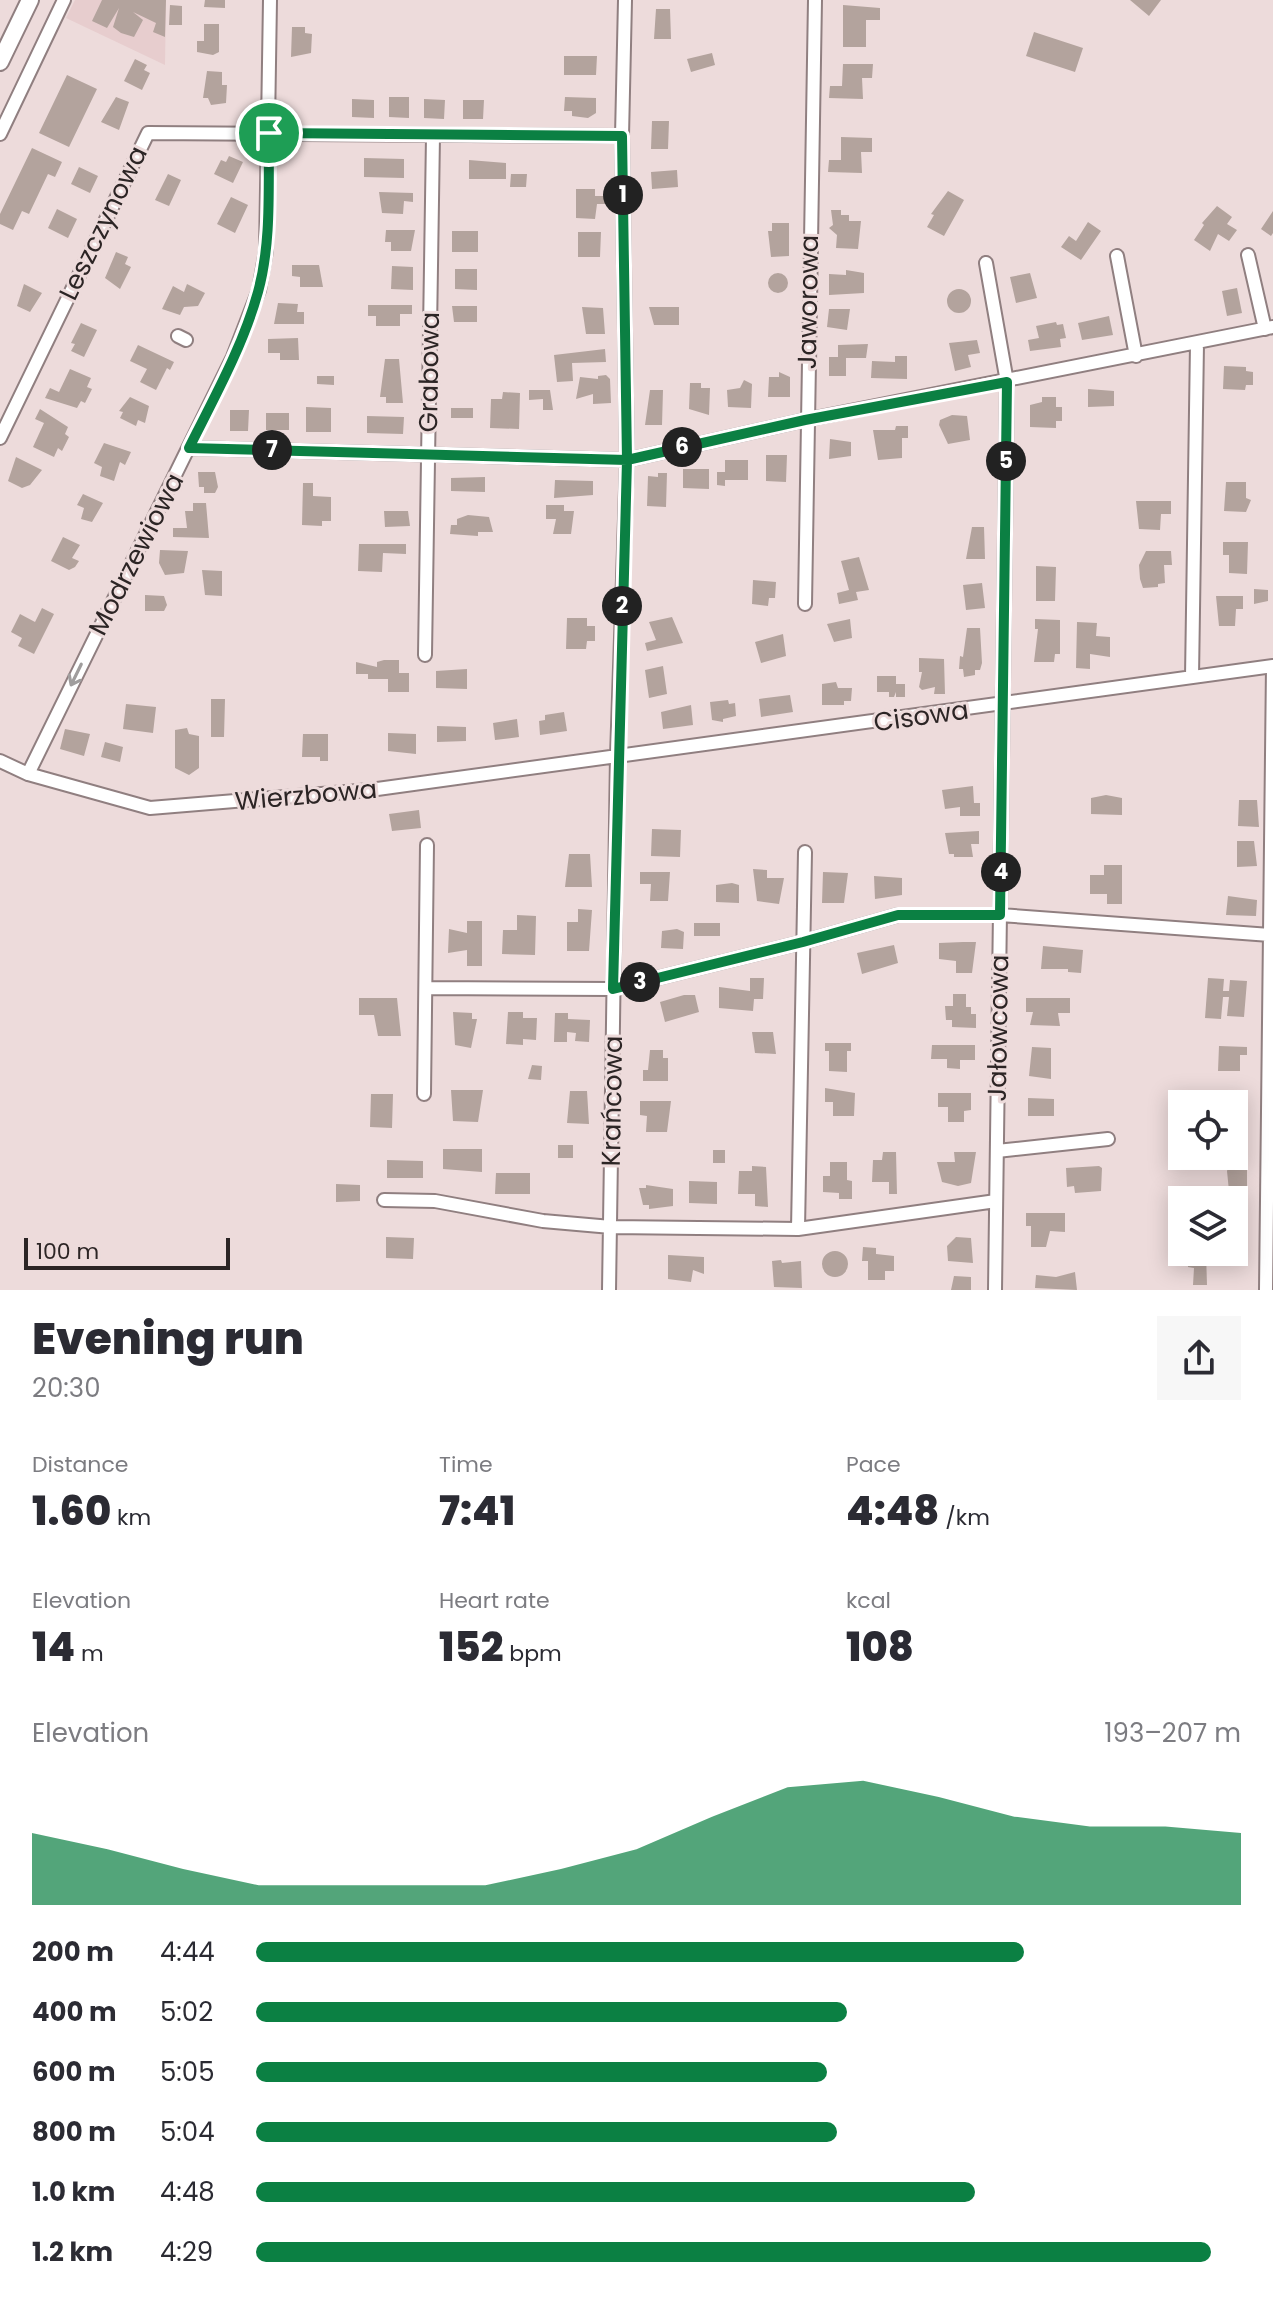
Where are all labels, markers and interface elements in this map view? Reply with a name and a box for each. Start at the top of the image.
pin [235,99,303,167]
icon: arrive [247,111,291,155]
street label: Leszczynowa [50,140,156,306]
pin: 1 [603,175,643,215]
text: 1 [619,179,627,210]
street label: Jaworowa [789,234,827,370]
street label: Grabowa [410,311,448,433]
pin: 6 [662,427,702,467]
pin: 7 [252,430,292,470]
text: 6 [675,431,689,462]
text: 7 [266,434,278,465]
pin: 5 [986,441,1026,481]
text: 5 [999,445,1013,476]
street label: Modrzewiowa [80,467,192,641]
pin: 2 [602,586,642,626]
text: 2 [616,590,628,621]
one-way arrow [68,663,83,687]
street label: Cisowa [871,692,971,740]
street label: Wierzbowa [233,771,379,819]
pin: 4 [981,852,1021,892]
text: 4 [994,856,1008,887]
street label: Jałowcowa [979,954,1017,1102]
pin: 3 [620,962,660,1002]
text: 3 [633,966,647,997]
street label: Krańcowa [593,1035,631,1167]
map controls [1168,1090,1248,1266]
button: locate [1168,1090,1248,1170]
button: layers [1168,1186,1248,1266]
scale bar [24,1234,230,1270]
text: 100 m [36,1236,99,1267]
text: Evening run [32,1308,304,1369]
button: share [1157,1316,1241,1400]
text: 20:30 [32,1370,100,1406]
text: Distance [32,1449,128,1480]
text: Time [439,1449,493,1480]
text: Pace [846,1449,901,1480]
text: 1.60 [32,1483,111,1539]
text: 7:41 [439,1483,515,1539]
text: 4:48 [846,1483,939,1539]
text: km [111,1502,151,1533]
text: /km [939,1502,990,1533]
text: Elevation [32,1585,131,1616]
text: Heart rate [439,1585,550,1616]
text: kcal [846,1585,891,1616]
text: 14 [32,1619,75,1675]
text: 152 [439,1619,503,1675]
text: 108 [846,1619,914,1675]
text: m [75,1638,104,1669]
text: bpm [503,1638,562,1669]
text: Elevation [32,1715,149,1751]
text: 193–207 m [1104,1715,1241,1751]
text: 200 m [32,1934,114,1970]
text: 4:44 [160,1934,215,1970]
text: 400 m [32,1994,117,2030]
text: 5:02 [160,1994,213,2030]
text: 600 m [32,2054,116,2090]
text: 5:05 [160,2054,215,2090]
text: 800 m [32,2114,116,2150]
text: 5:04 [160,2114,215,2150]
text: 1.0 km [32,2174,115,2210]
text: 4:48 [160,2174,215,2210]
text: 1.2 km [32,2234,113,2270]
text: 4:29 [160,2234,213,2270]

